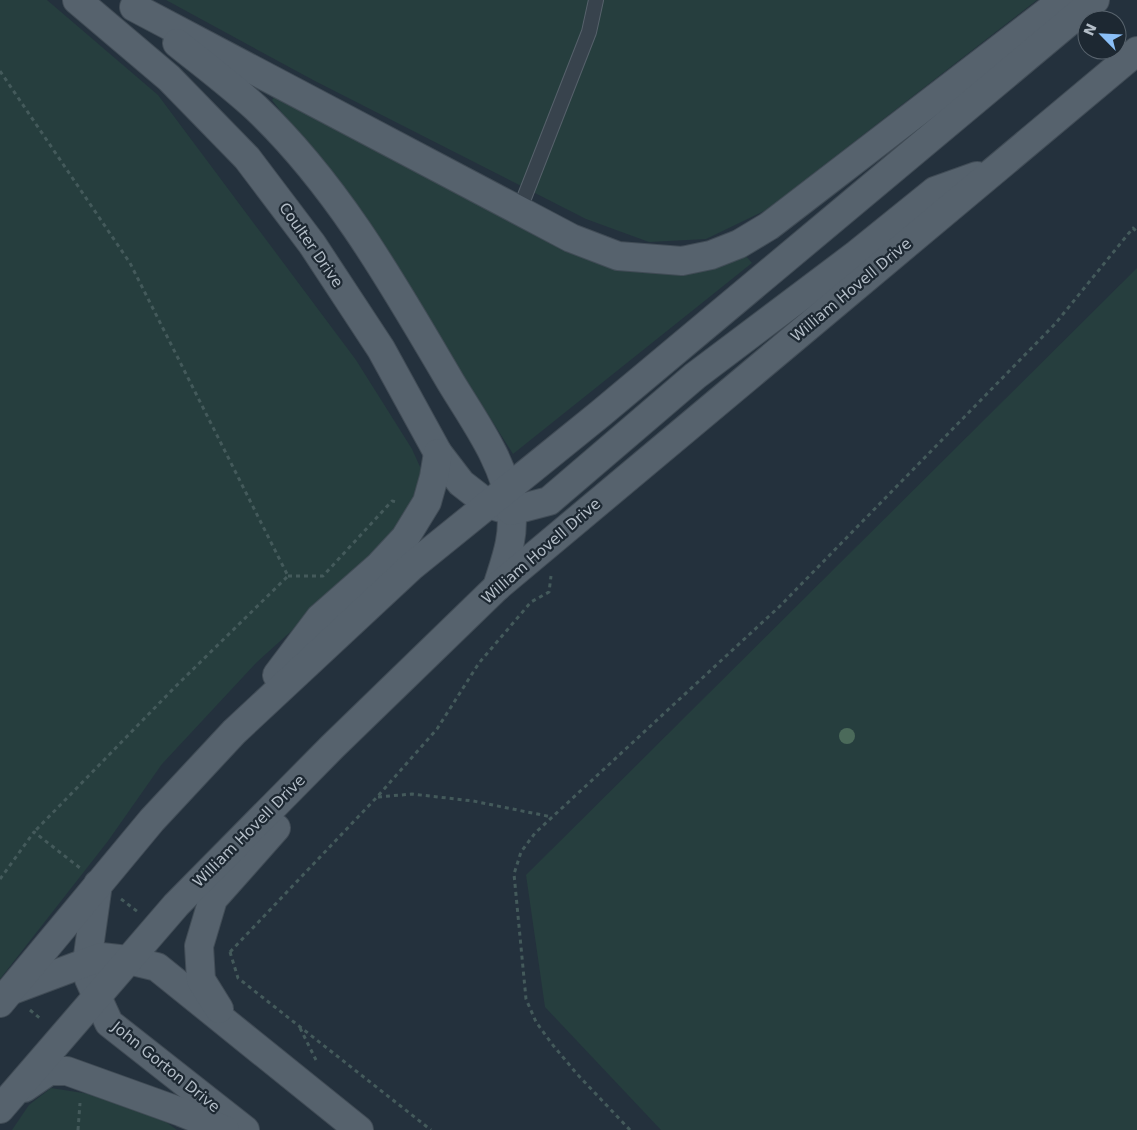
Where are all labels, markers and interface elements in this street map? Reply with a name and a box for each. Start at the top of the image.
north arrow [1077,10,1127,60]
text: N [1080,21,1100,38]
street label: Coulter Drive [275,199,347,291]
street label: William Hovell Drive [787,234,915,346]
street label: William Hovell Drive [478,495,604,607]
street label: William Hovell Drive [189,771,309,891]
street label: John Gorton Drive [108,1017,224,1116]

